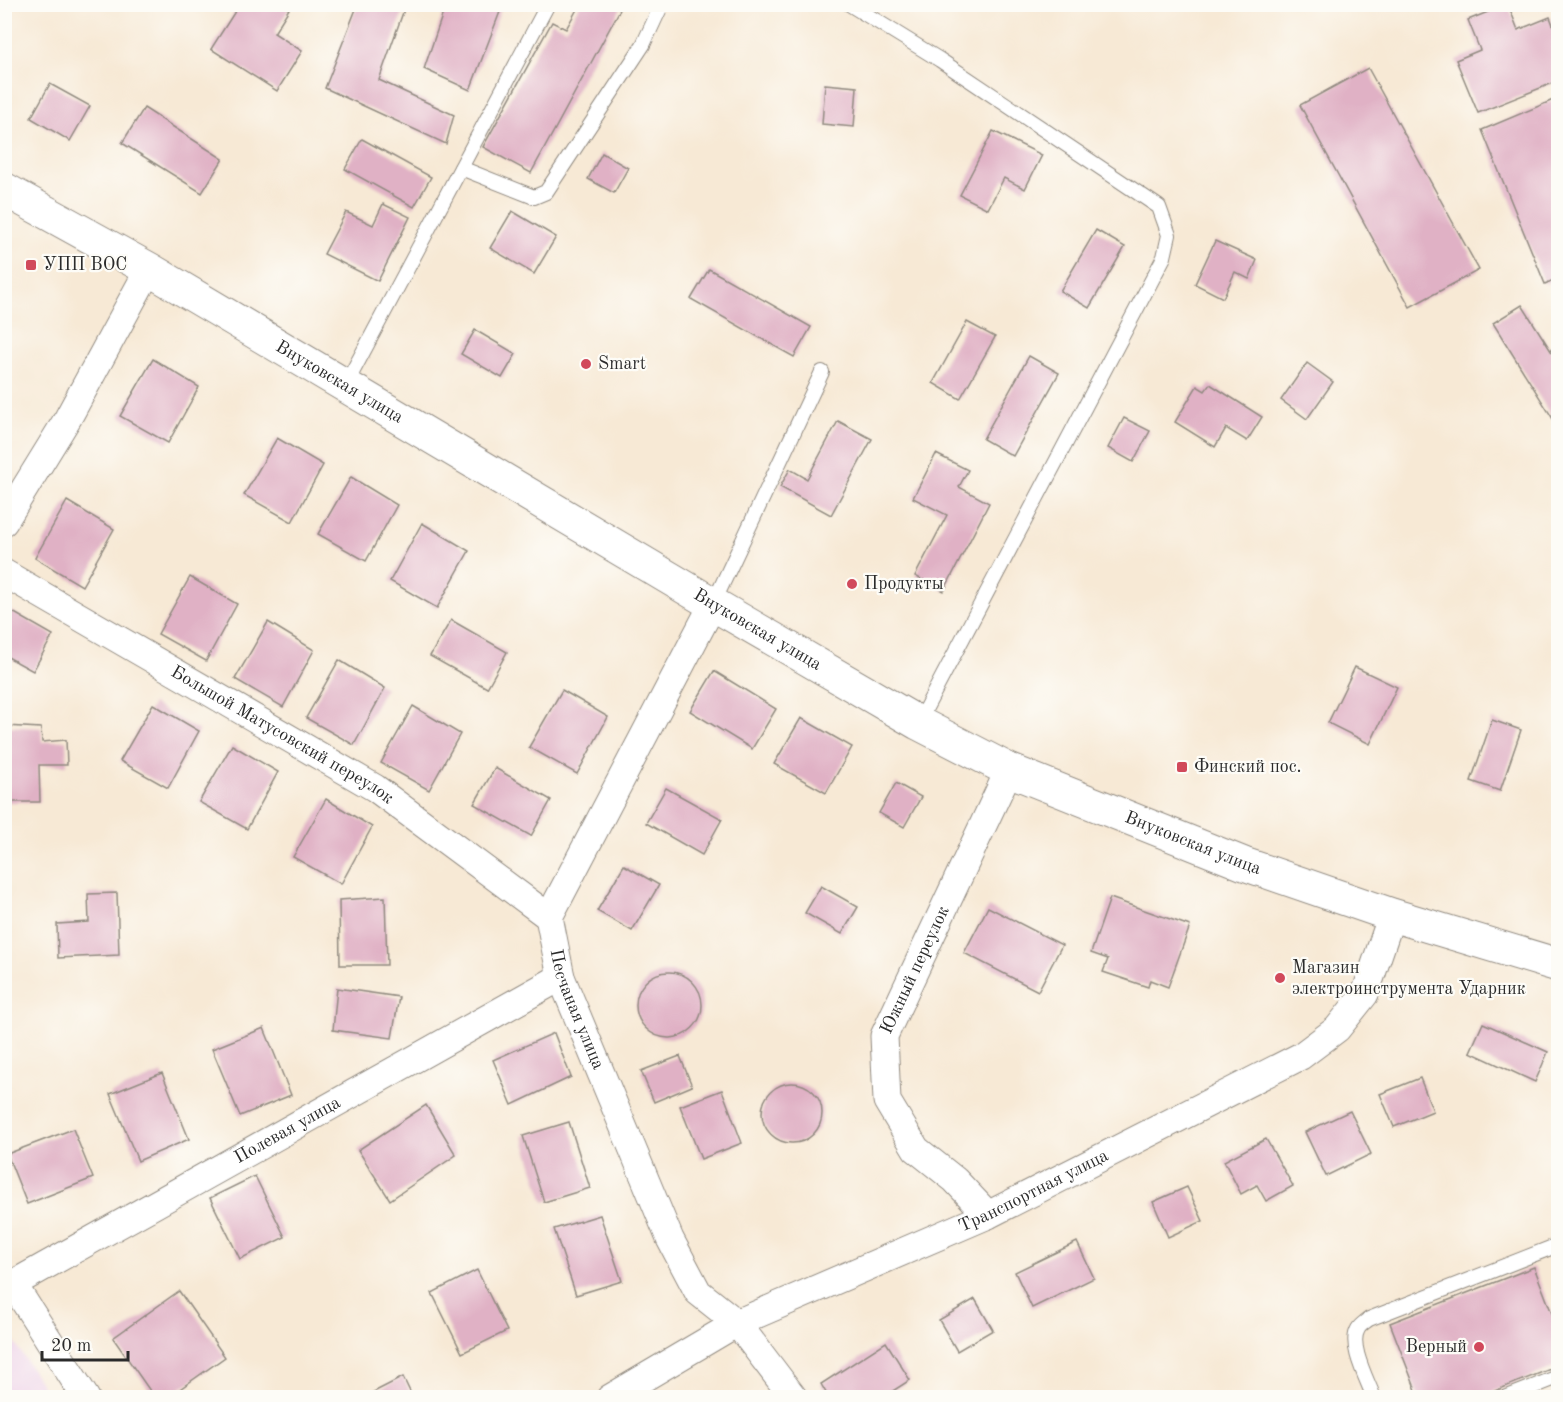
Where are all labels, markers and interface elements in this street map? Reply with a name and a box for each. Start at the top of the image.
place label: УПП ВОС [43,256,127,274]
marker: УПП ВОС [24,258,38,272]
street label: Внуковская улица [273,337,406,427]
place label: Smart [598,355,646,373]
marker: Smart [579,357,593,371]
place label: Продукты [864,575,944,593]
marker: Продукты [845,577,859,591]
street label: Внуковская улица [690,586,825,674]
street label: Большой Матусовский переулок [168,663,397,808]
place label: Финский пос. [1194,758,1302,776]
marker: Финский пос. [1175,760,1189,774]
street label: Внуковская улица [1122,808,1263,878]
street label: Южный переулок [877,903,953,1037]
street label: Песчаная улица [547,947,607,1072]
place label: Магазин электроинструмента Ударник [1292,959,1526,998]
marker: Магазин электроинструмента Ударник [1273,971,1287,985]
street label: Полевая улица [231,1093,344,1167]
street label: Транспортная улица [956,1146,1111,1236]
scale bar [42,1324,128,1362]
text: 20 m [51,1337,91,1355]
place label: Верный [1406,1338,1467,1356]
marker: Верный [1472,1340,1486,1354]

